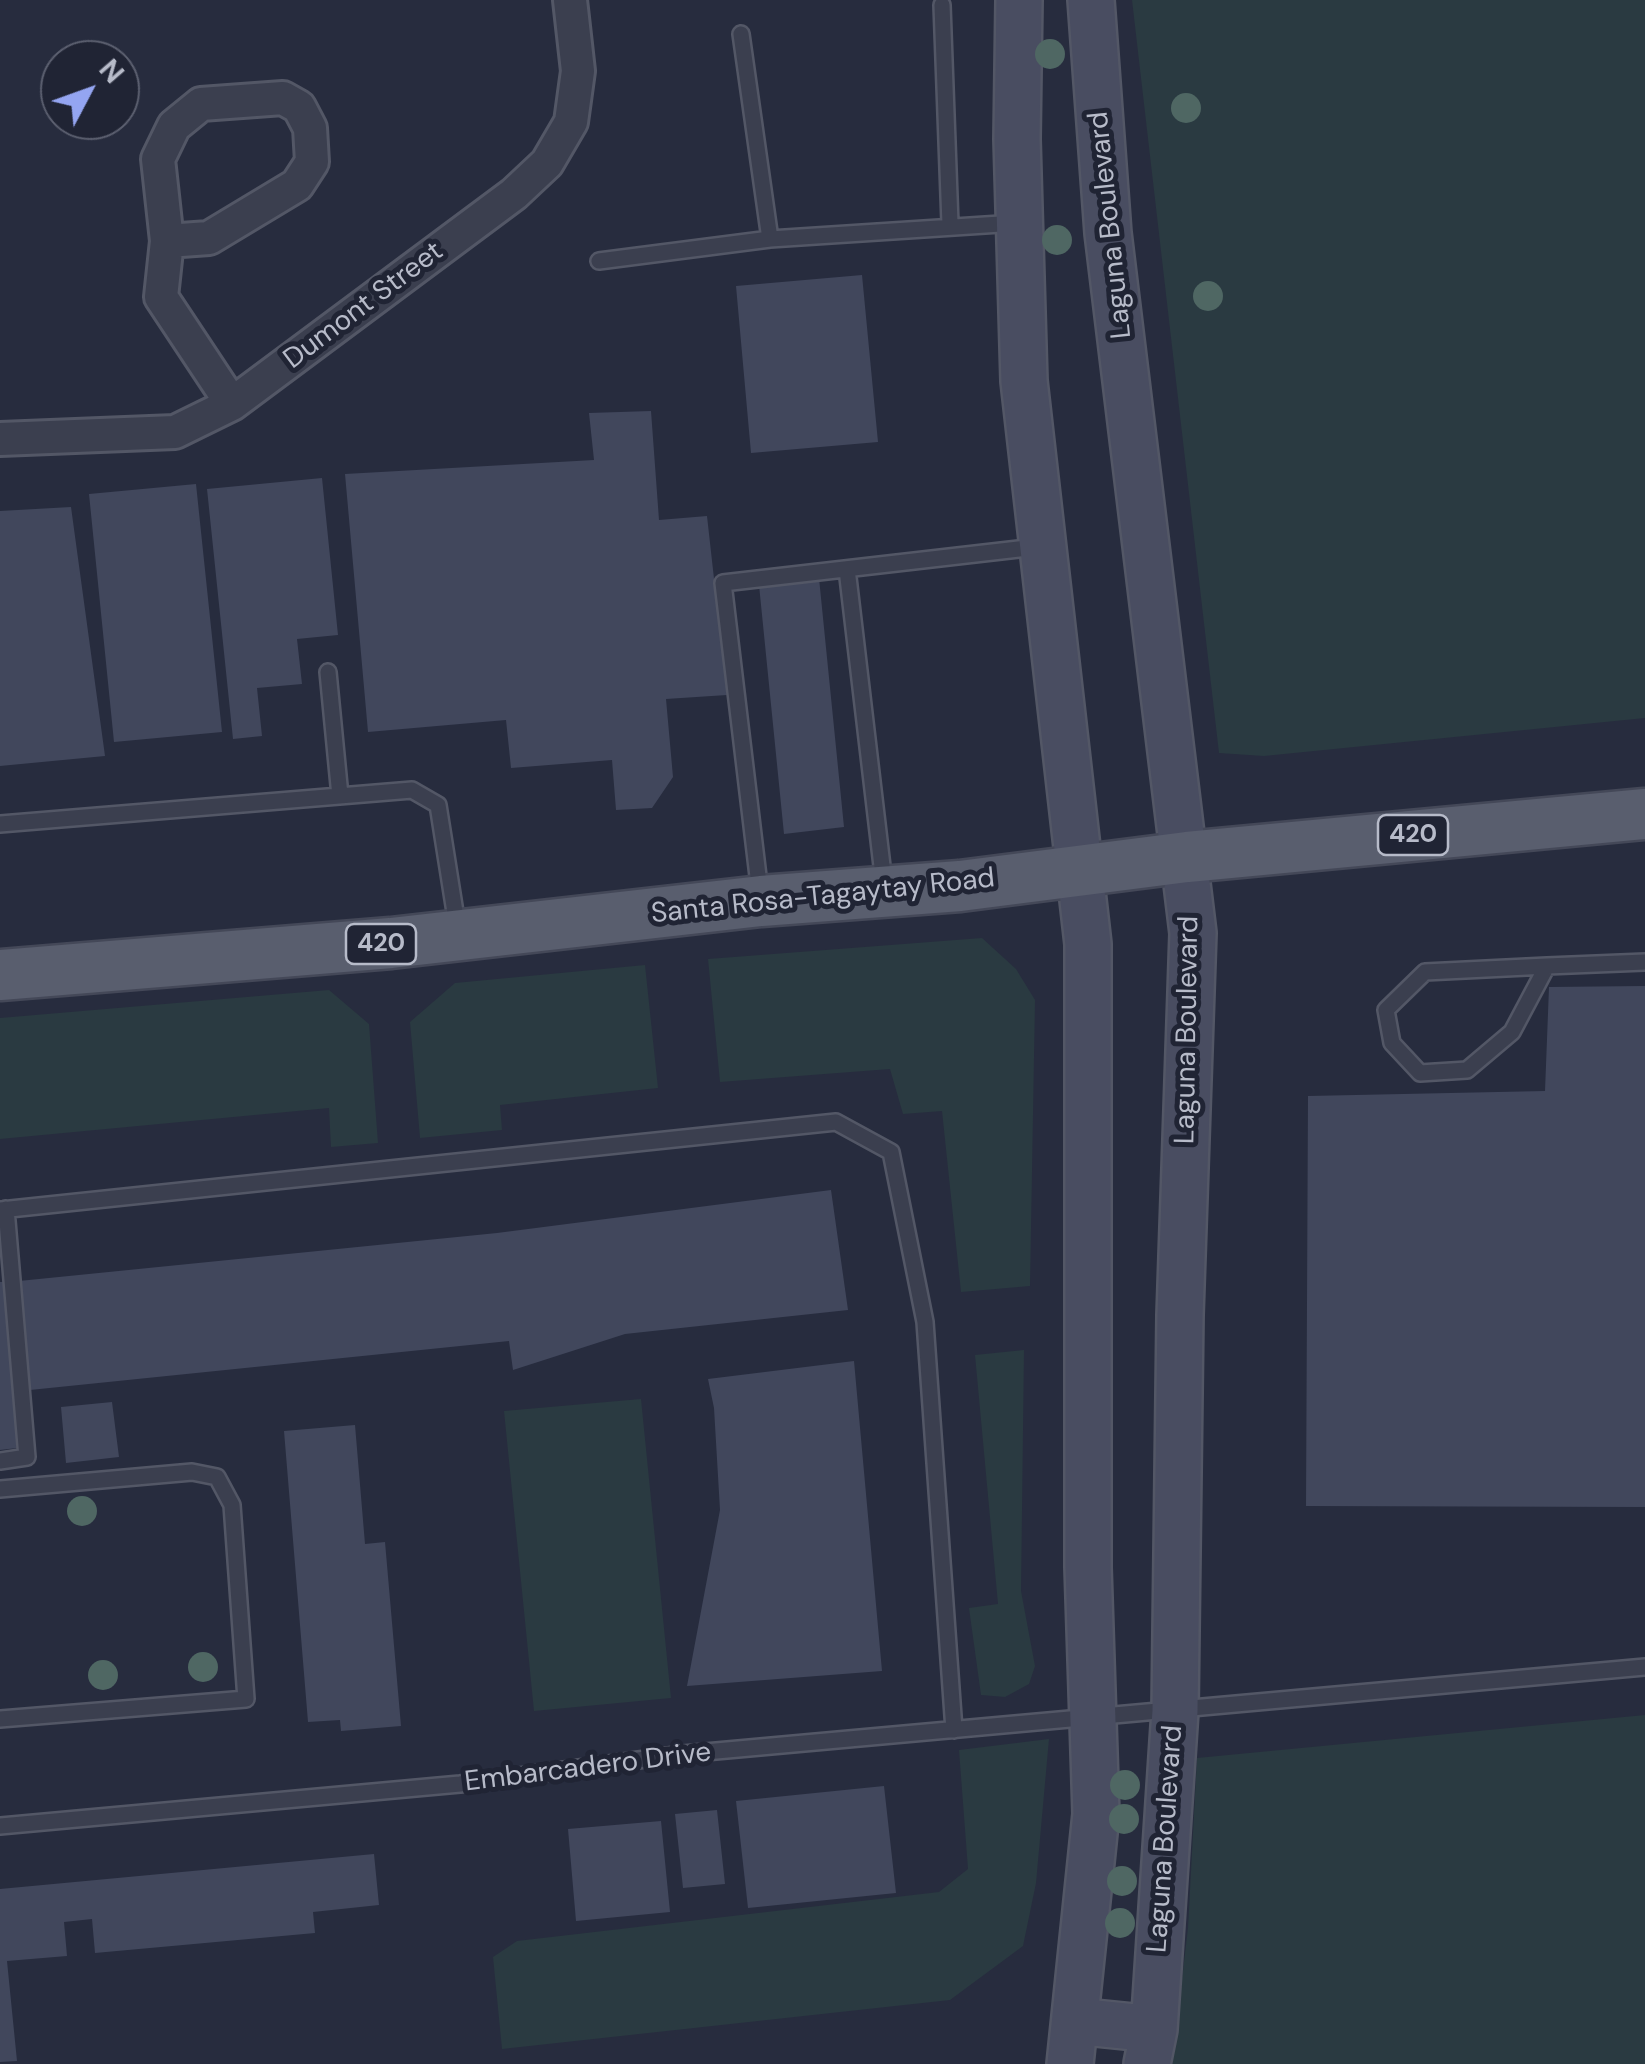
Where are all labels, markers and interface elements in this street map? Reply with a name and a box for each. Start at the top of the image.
north arrow [40,40,140,140]
text: N [91,51,132,91]
street label: Laguna Boulevard [1082,110,1140,340]
street label: Dumont Street [278,235,450,377]
road number: 420 [1378,815,1448,855]
street label: Santa Rosa-Tagaytay Road [649,862,997,932]
street label: Laguna Boulevard [1169,916,1207,1144]
road number: 420 [346,924,416,964]
street label: Laguna Boulevard [1141,1724,1191,1954]
street label: Embarcadero Drive [463,1736,713,1800]

